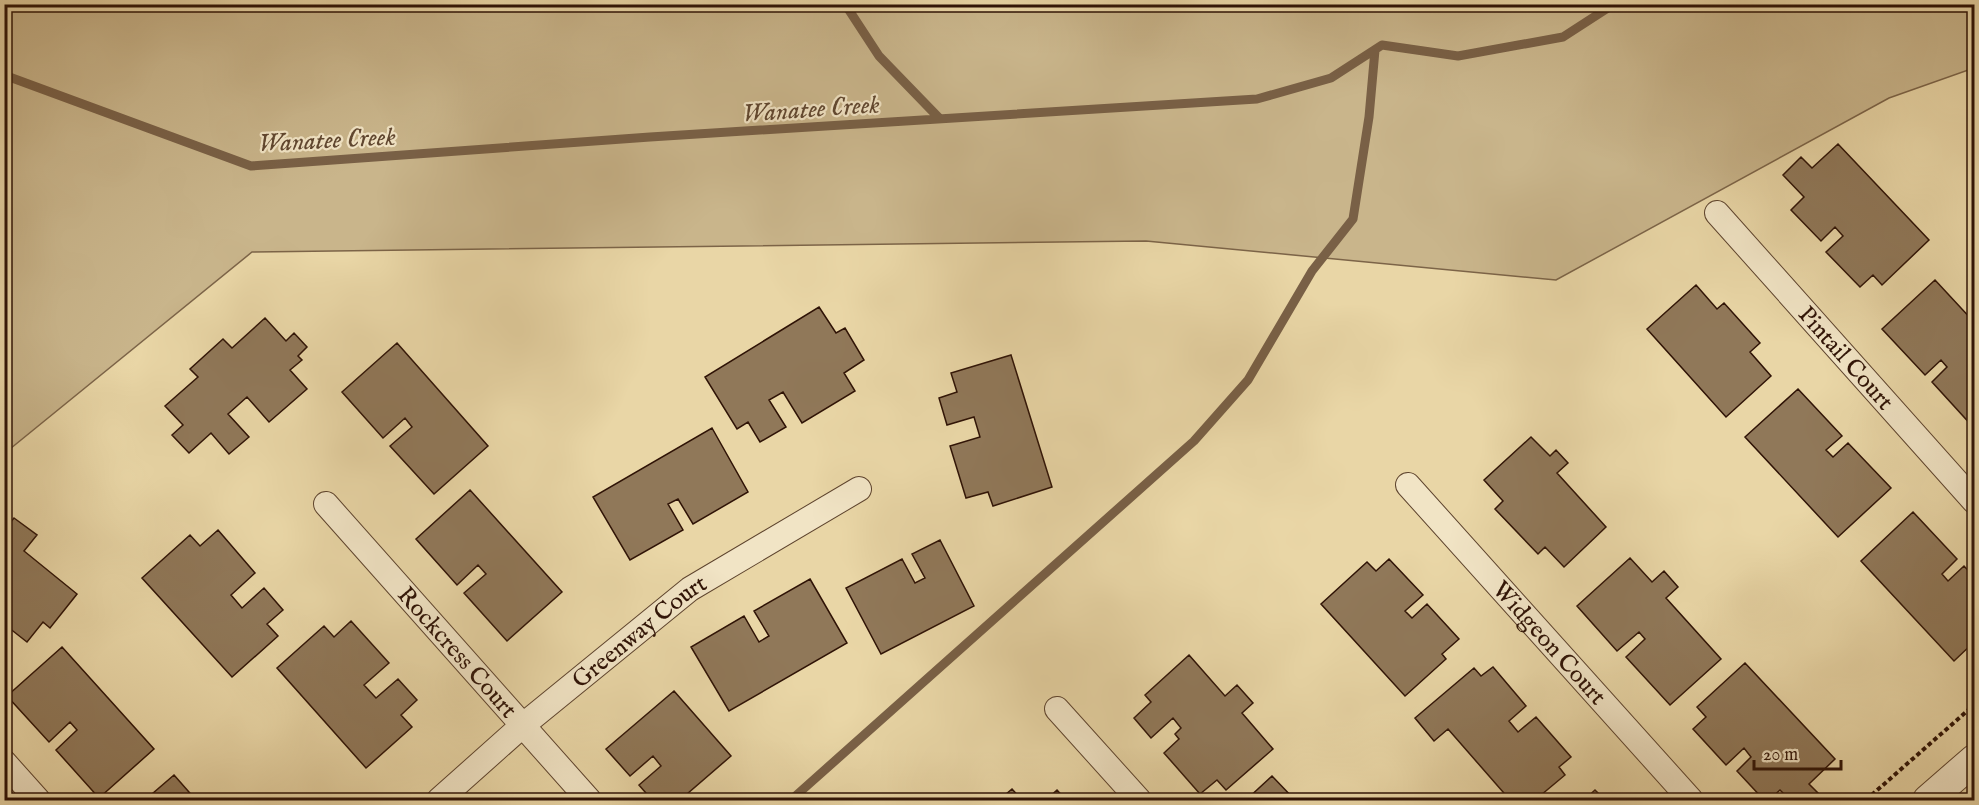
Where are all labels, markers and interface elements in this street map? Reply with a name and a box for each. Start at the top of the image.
water label: Wanatee Creek [741,88,881,131]
water label: Wanatee Creek [258,120,397,161]
street label: Pintail Court [1790,300,1900,417]
street label: Greenway Court [566,569,713,696]
street label: Widgeon Court [1485,575,1612,712]
street label: Rockcress Court [390,581,523,725]
scale bar [1754,733,1841,771]
text: 20 m [1763,744,1798,767]

